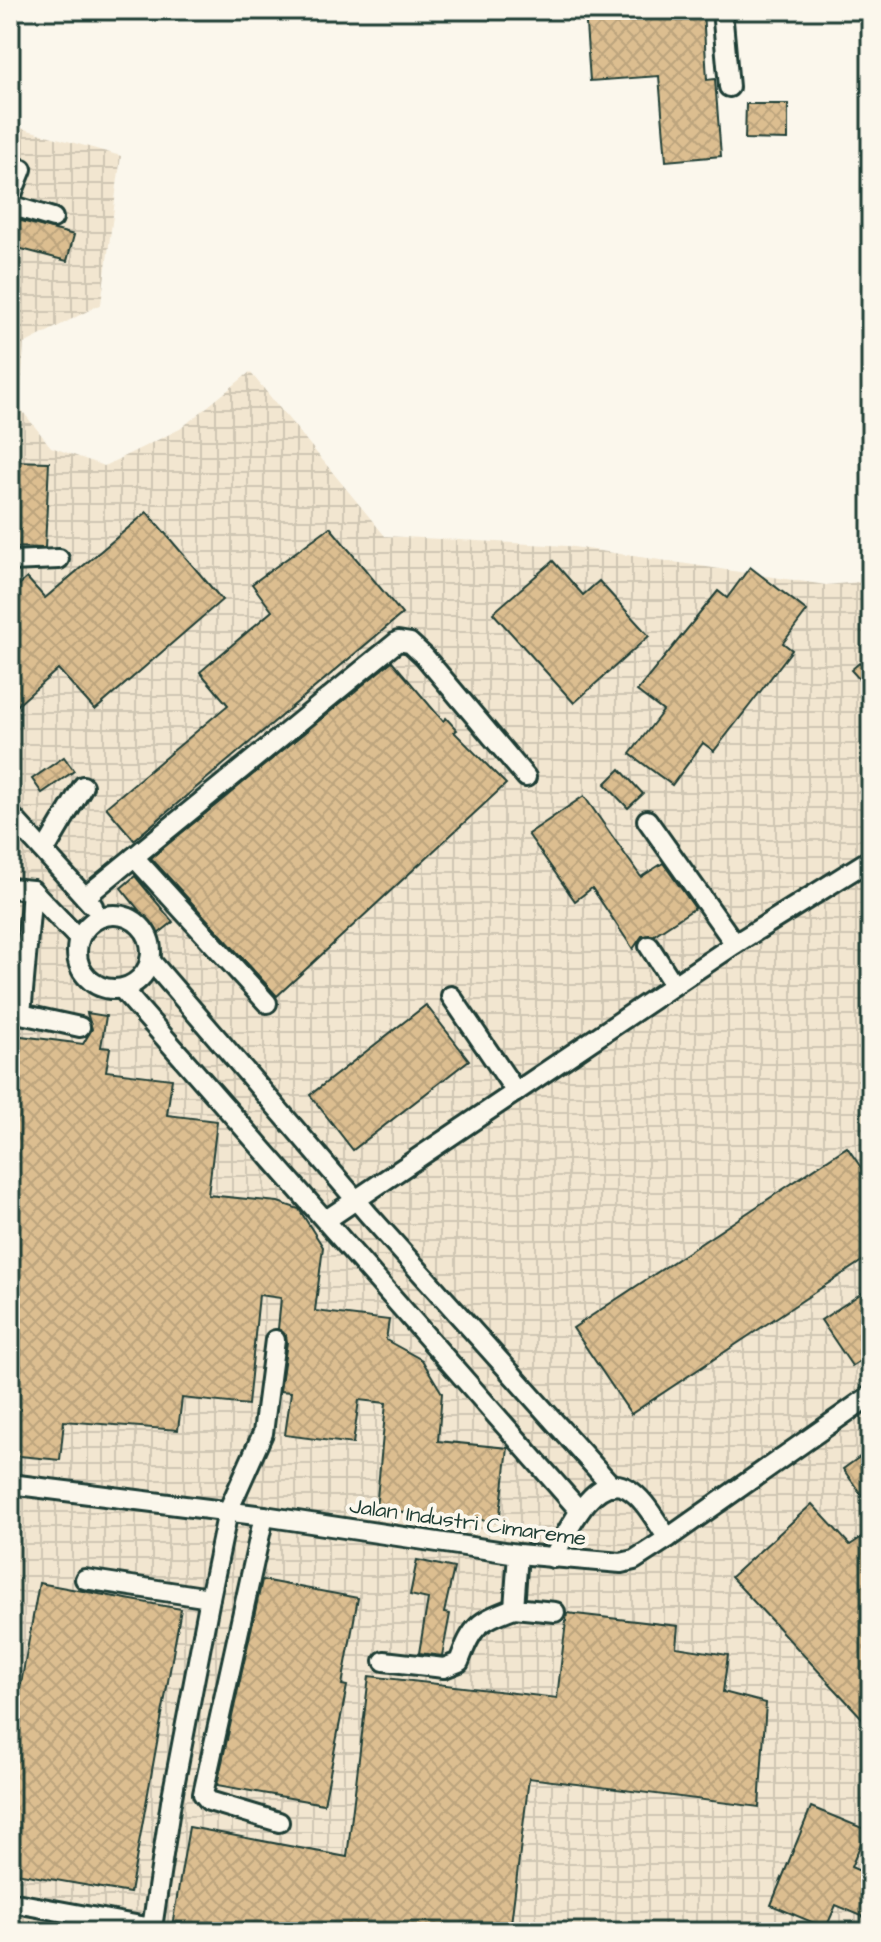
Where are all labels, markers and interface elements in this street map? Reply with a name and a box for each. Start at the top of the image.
street label: Jalan Industri Cimareme [347,1491,588,1554]

